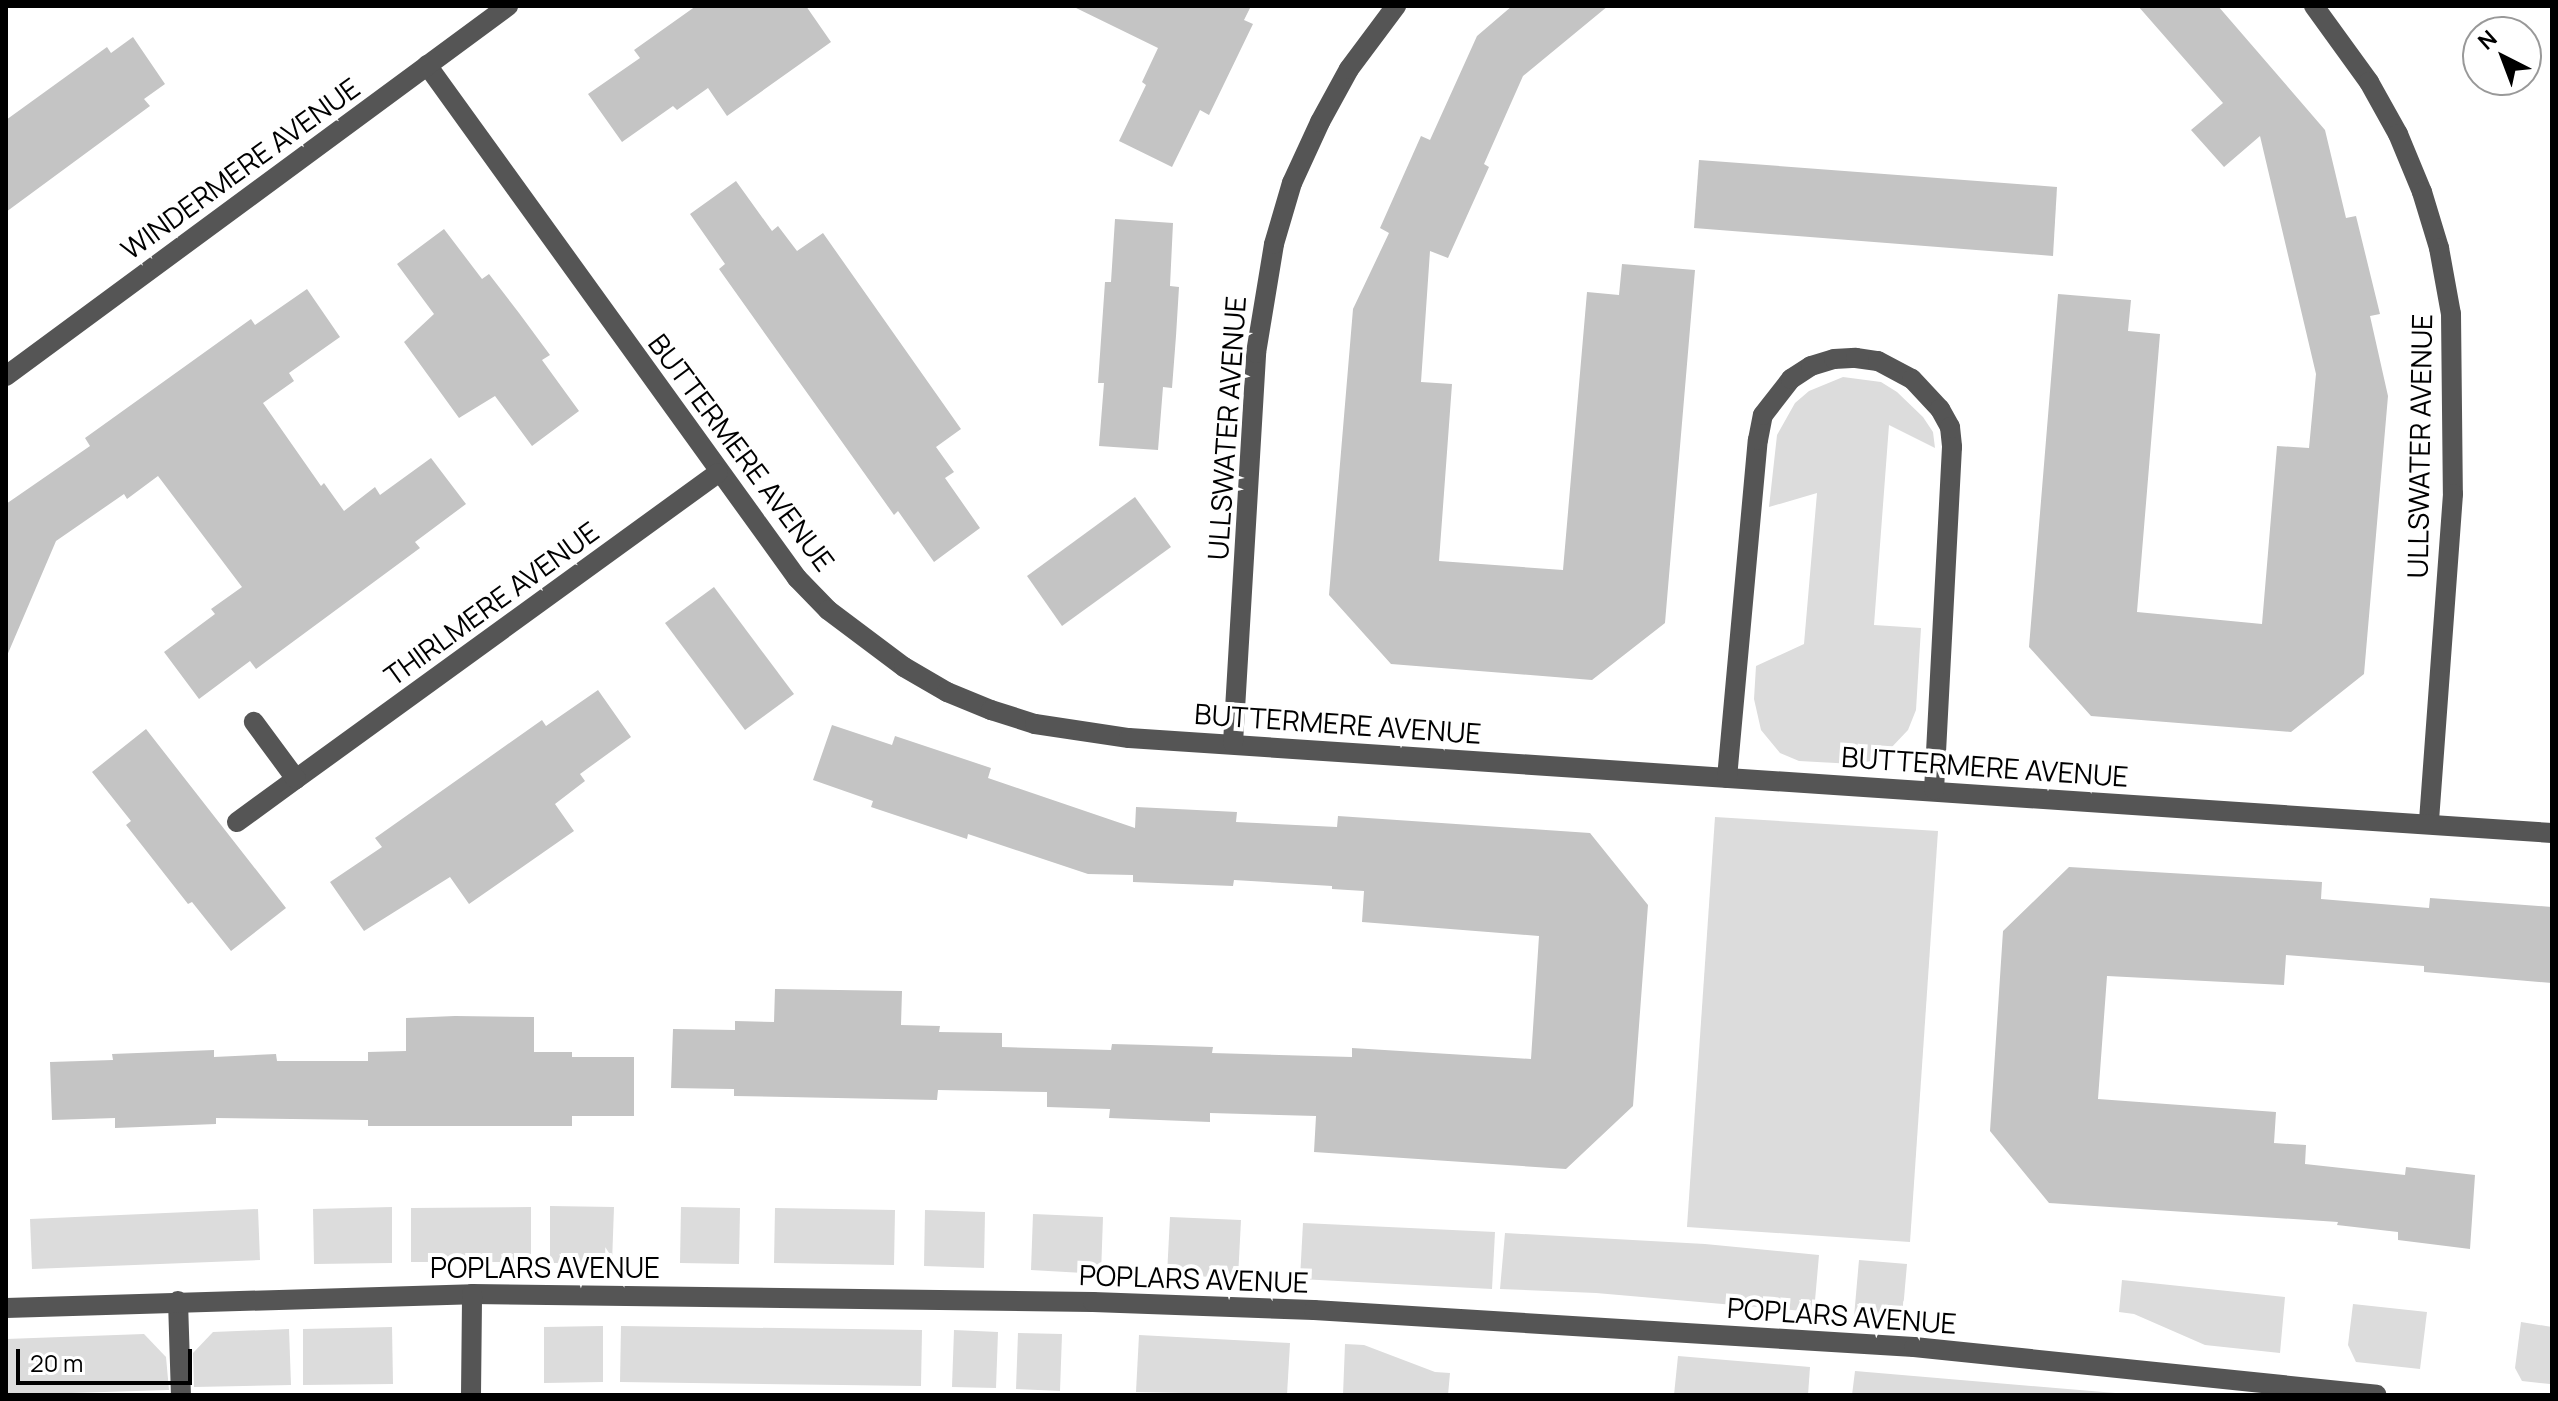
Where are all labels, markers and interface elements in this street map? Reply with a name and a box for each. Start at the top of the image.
north arrow [2462,16,2542,96]
text: N [2471,23,2503,56]
street label: WINDERMERE AVENUE [114,70,366,266]
street label: ULLSWATER AVENUE [1200,295,1252,561]
street label: ULLSWATER AVENUE [2400,313,2438,579]
street label: BUTTERMERE AVENUE [642,327,842,577]
street label: THIRLMERE AVENUE [377,514,605,692]
street label: BUTTERMERE AVENUE [1193,696,1483,750]
street label: BUTTERMERE AVENUE [1840,739,2130,793]
street label: POPLARS AVENUE [430,1250,660,1284]
street label: POPLARS AVENUE [1078,1257,1310,1299]
street label: POPLARS AVENUE [1726,1290,1958,1340]
scale bar [20,1333,196,1383]
text: 20 m [30,1346,83,1379]

